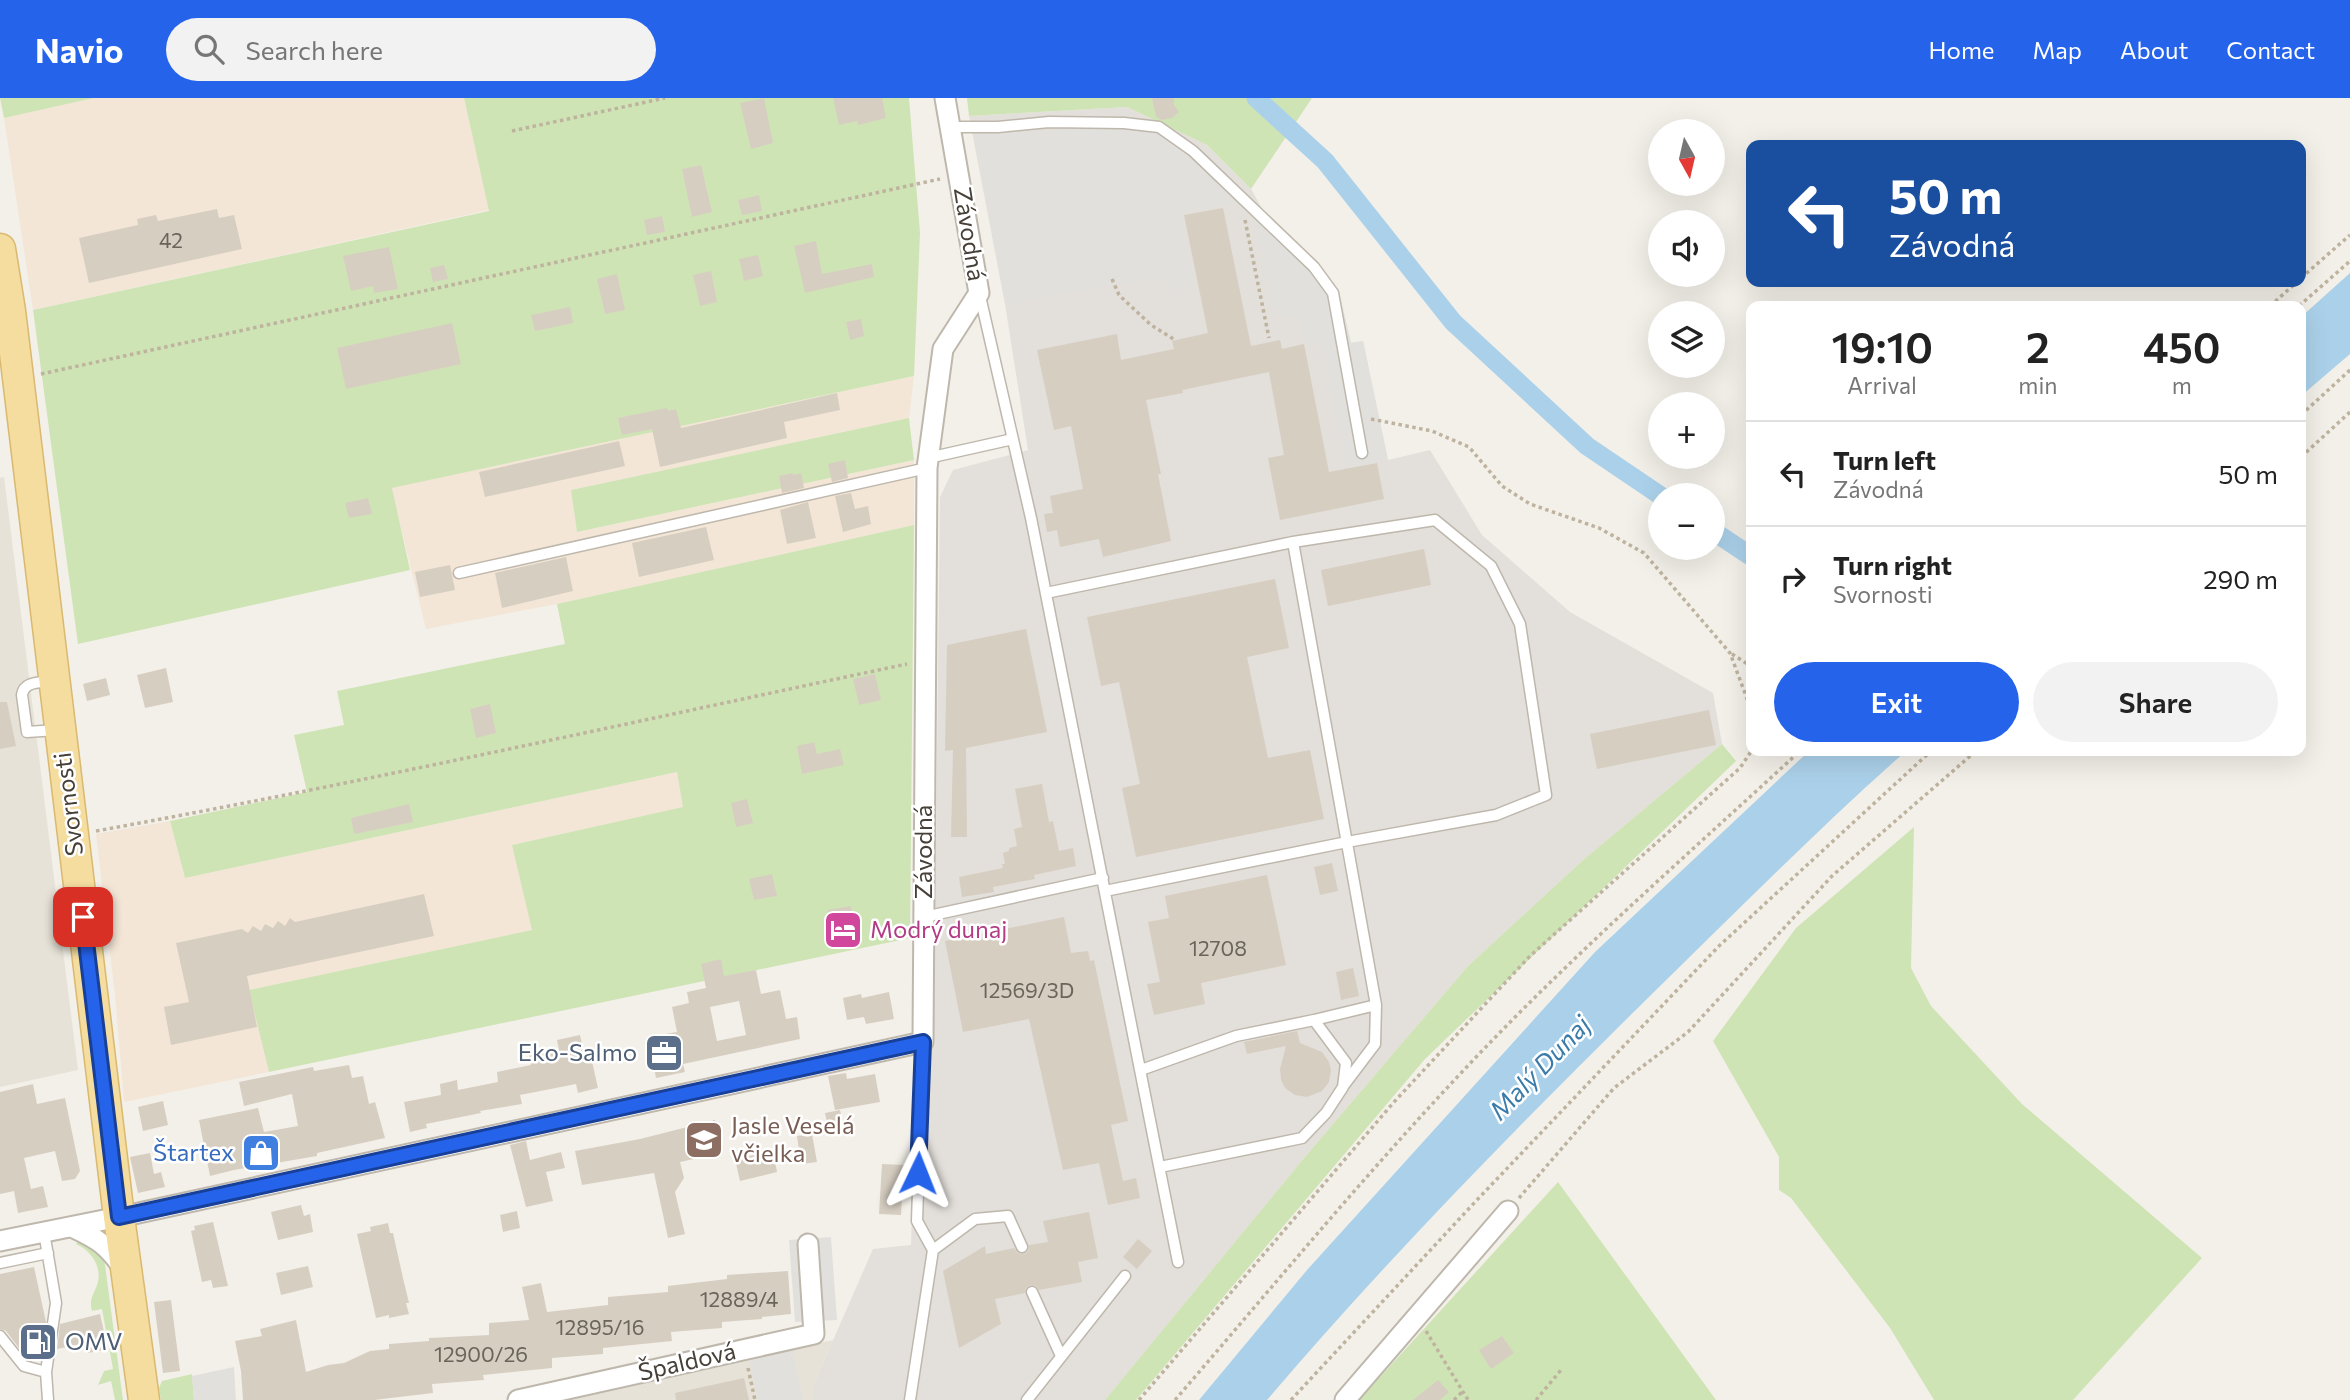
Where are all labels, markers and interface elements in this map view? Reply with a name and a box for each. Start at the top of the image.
search box [166,18,656,81]
text: Navio [35,29,124,70]
icon: search [190,30,228,68]
text: Search here [246,34,383,65]
text: Home [1929,35,1995,64]
text: Map [2033,35,2082,64]
text: About [2120,35,2188,64]
text: Contact [2226,35,2315,64]
north arrow [1648,119,1726,196]
map controls [1648,119,1725,560]
text: 50 m [1889,164,2002,224]
icon: left [1774,168,1865,259]
street label: Závodná [949,185,992,283]
button: sound [1648,210,1725,287]
text: Závodná [1889,224,2015,264]
house number: 42 [159,227,183,252]
button: layers [1648,301,1725,378]
text: 19:10 [1831,320,1933,372]
text: 2 [2026,320,2050,372]
text: 450 [2143,320,2221,372]
text: Arrival [1847,371,1917,399]
text: min [2018,371,2058,399]
text: m [2172,371,2192,399]
button: + [1648,392,1725,469]
text: Turn left [1833,444,1936,475]
icon: left [1774,455,1812,493]
text: 50 m [2218,458,2278,489]
text: Závodná [1833,475,1924,503]
button: − [1648,483,1725,560]
text: Turn right [1833,549,1952,580]
icon: right [1774,560,1812,598]
text: 290 m [2203,563,2278,594]
text: Svornosti [1833,580,1933,608]
button: Exit [1774,662,2019,742]
button: Share [2033,662,2278,742]
street label: Svornosti [47,751,88,858]
street label: Závodná [908,805,937,899]
pin [53,887,113,947]
icon: arrive [64,898,102,936]
hotel icon: Modrý dunaj [822,909,864,951]
place label: Modrý dunaj [870,914,1007,943]
house number: 12708 [1189,935,1247,960]
house number: 12569/3D [980,977,1074,1002]
water label: Malý Dunaj [1482,1008,1597,1125]
office icon: Eko-Salmo [643,1032,685,1074]
place label: Eko-Salmo [518,1037,637,1066]
place label: Jasle Veselá včielka [731,1110,854,1167]
school or university icon: Jasle Veselá včielka [683,1119,725,1161]
shop icon: Štartex [240,1132,282,1174]
position arrow [881,1136,955,1210]
place label: Štartex [153,1137,234,1166]
house number: 12889/4 [700,1286,779,1311]
house number: 12895/16 [556,1314,644,1339]
fuel station icon: OMV [17,1321,59,1363]
place label: OMV [65,1326,123,1355]
street label: Špaldová [635,1335,738,1386]
house number: 12900/26 [434,1341,528,1366]

